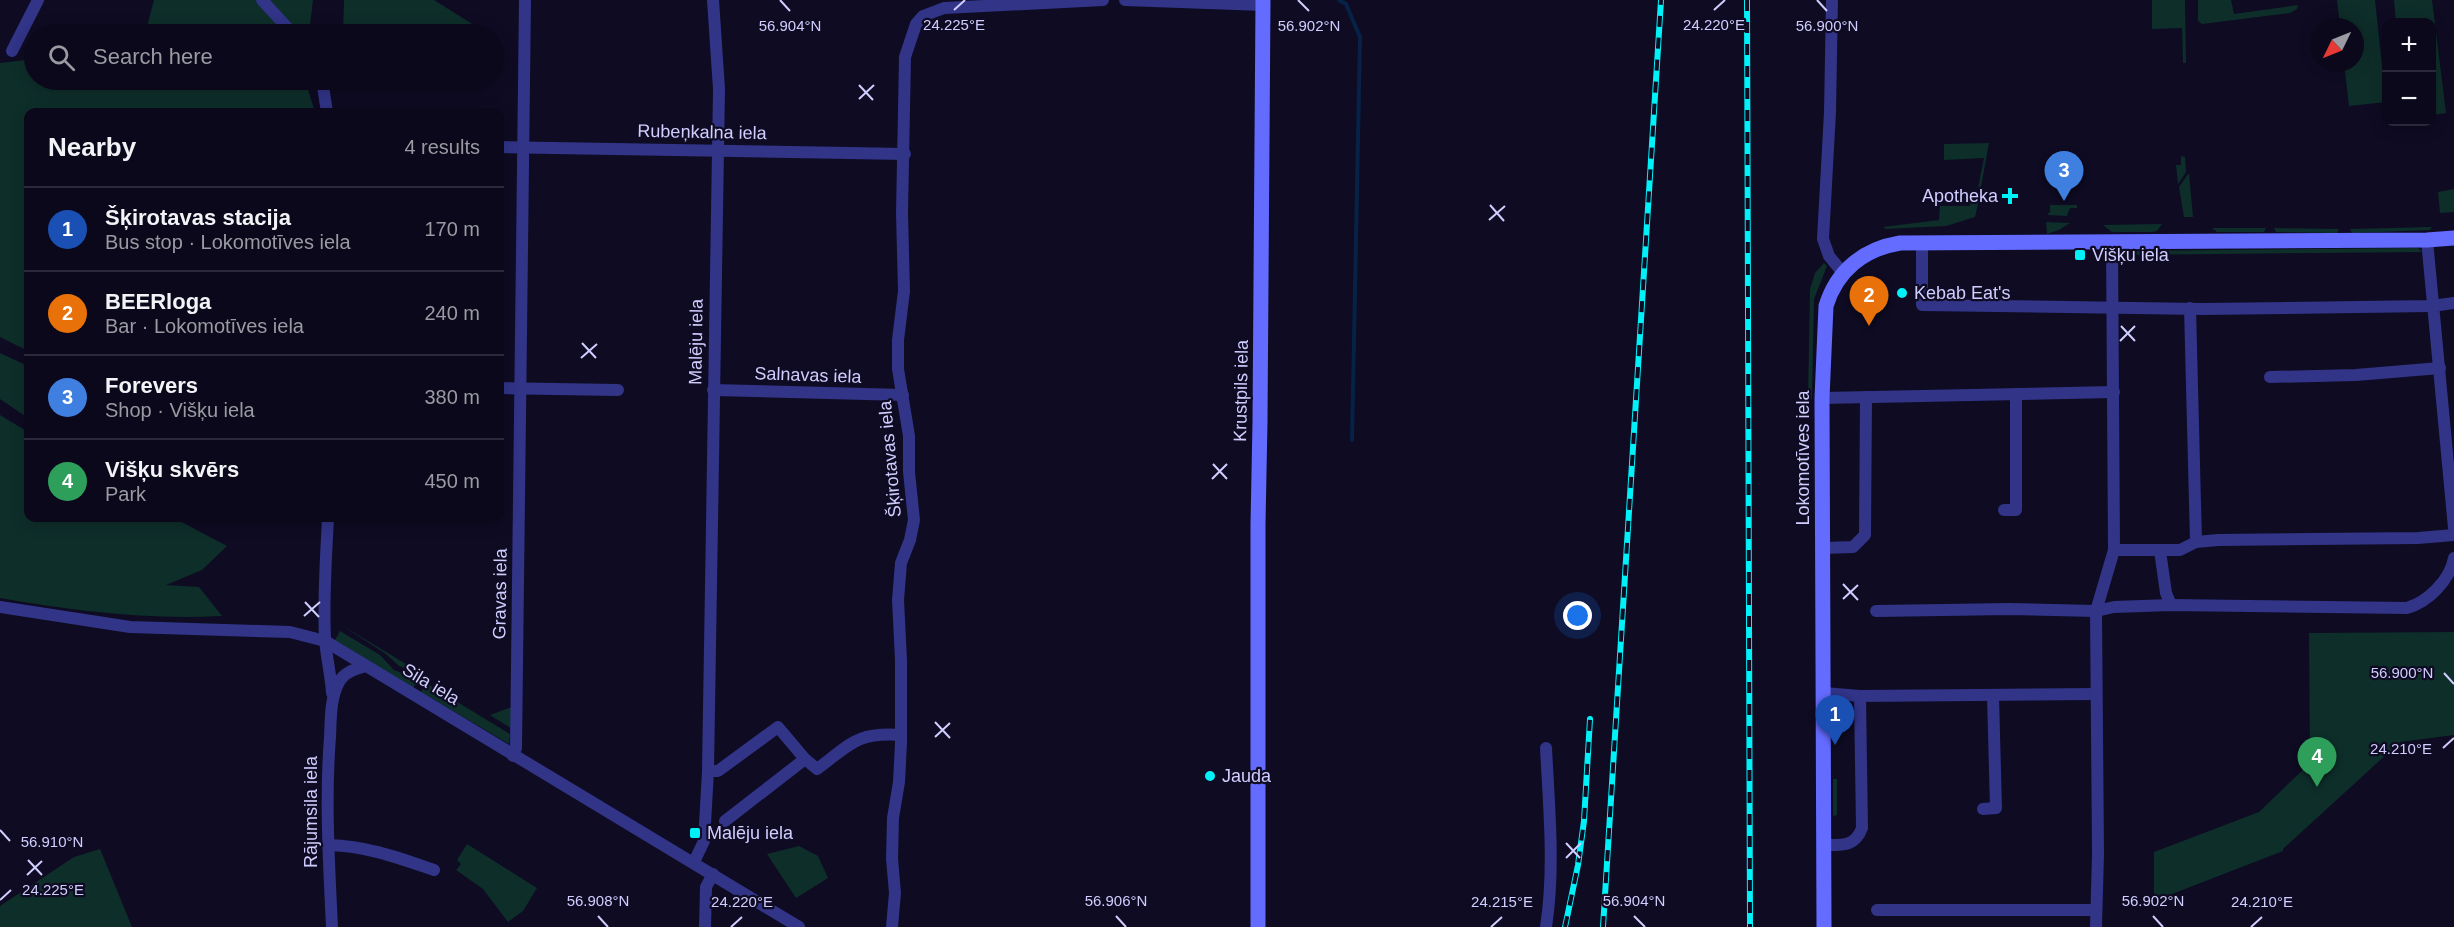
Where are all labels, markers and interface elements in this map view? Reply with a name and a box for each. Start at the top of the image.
text: 24.225°E [923,16,985,33]
text: 24.220°E [1683,16,1745,33]
text: 56.904°N [759,17,821,34]
text: 56.902°N [1278,17,1340,34]
text: 56.900°N [1796,17,1858,34]
north arrow [2310,18,2364,72]
map controls [2382,18,2436,126]
button: + [2382,18,2436,72]
search box [24,24,504,90]
icon: search [45,41,78,74]
text: Search here [93,44,213,69]
button: − [2382,72,2436,126]
street label: Rubeņkalna iela [637,121,768,143]
text: Nearby [48,132,136,162]
text: 4 results [404,136,480,158]
pin: 3 [2044,152,2084,201]
place label: Apotheka [1922,186,1999,206]
marker: Apotheka [2003,189,2017,203]
text: Šķirotavas stacija [105,205,291,230]
text: 1 [62,218,73,240]
text: 170 m [424,218,480,240]
text: Bus stop · Lokomotīves iela [105,231,351,253]
place label: Višķu iela [2092,245,2170,265]
marker: Višķu iela [2073,248,2087,262]
pin: 2 [1850,276,1888,326]
place label: Kebab Eat's [1914,283,2011,303]
marker: Kebab Eat's [1895,286,1909,300]
text: BEERloga [105,289,211,314]
street label: Malēju iela [685,298,707,385]
text: 2 [62,302,73,324]
text: 240 m [424,302,480,324]
text: Bar · Lokomotīves iela [105,315,304,337]
street label: Krustpils iela [1230,339,1252,442]
street label: Salnavas iela [754,363,863,387]
text: Forevers [105,373,198,398]
text: 3 [62,386,73,408]
text: 380 m [424,386,480,408]
street label: Lokomotīves iela [1793,389,1813,526]
text: Shop · Višķu iela [105,399,255,421]
street label: Šķirotavas iela [874,399,905,518]
text: Višķu skvērs [105,457,239,482]
text: 4 [62,470,73,492]
text: 450 m [424,470,480,492]
text: Park [105,483,146,505]
street label: Gravas iela [489,547,511,640]
your location [1563,601,1592,630]
street label: Sila iela [399,659,464,709]
text: 56.900°N [2371,664,2433,681]
pin: 1 [1816,696,1854,745]
pin: 4 [2298,738,2336,787]
text: 24.210°E [2370,740,2432,757]
street label: Rājumsila iela [301,755,321,868]
place label: Jauda [1222,766,1272,786]
marker: Jauda [1203,769,1217,783]
place label: Malēju iela [707,823,794,843]
marker: Malēju iela [688,826,702,840]
text: 56.910°N [21,833,83,850]
text: 24.225°E [22,881,84,898]
text: 56.908°N [567,892,629,909]
text: 56.906°N [1085,892,1147,909]
text: 56.904°N [1603,892,1665,909]
text: 56.902°N [2122,892,2184,909]
text: 24.220°E [711,893,773,910]
text: 24.215°E [1471,893,1533,910]
text: 24.210°E [2231,893,2293,910]

